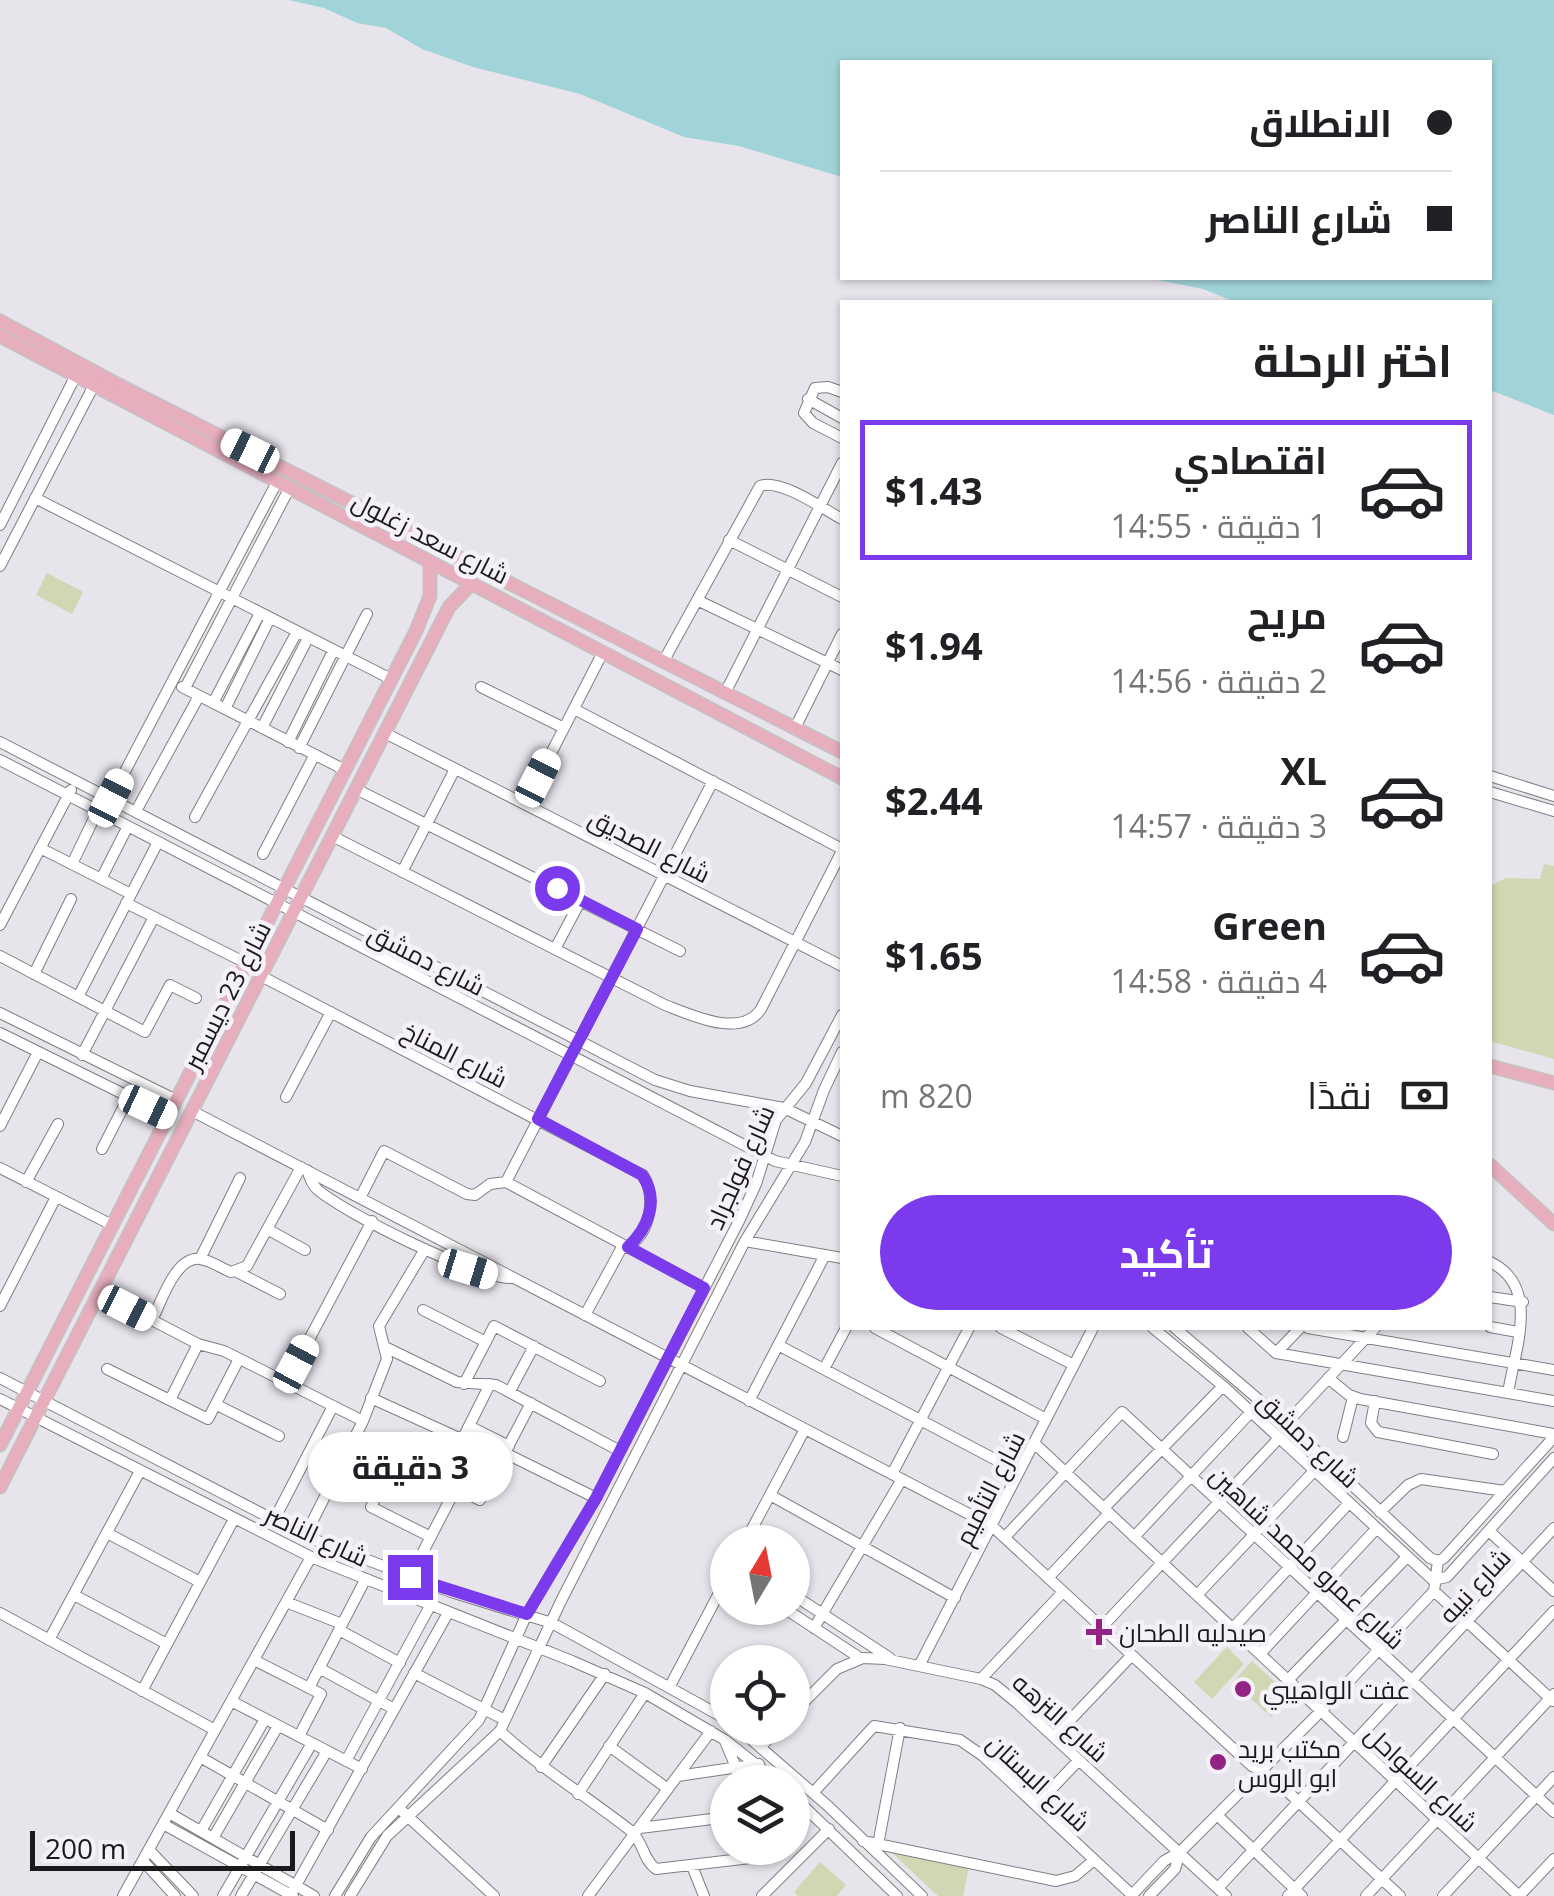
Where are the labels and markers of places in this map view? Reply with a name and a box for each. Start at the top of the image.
place label: صيدليه الطحان [1119,1615,1267,1649]
marker: صيدليه الطحان [1088,1621,1110,1643]
place label: عفت الواهيبي [1263,1672,1411,1710]
marker: عفت الواهيبي [1232,1678,1254,1700]
place label: مكتب بريد ابو الروس [1238,1731,1341,1794]
marker: مكتب بريد ابو الروس [1207,1751,1229,1773]

